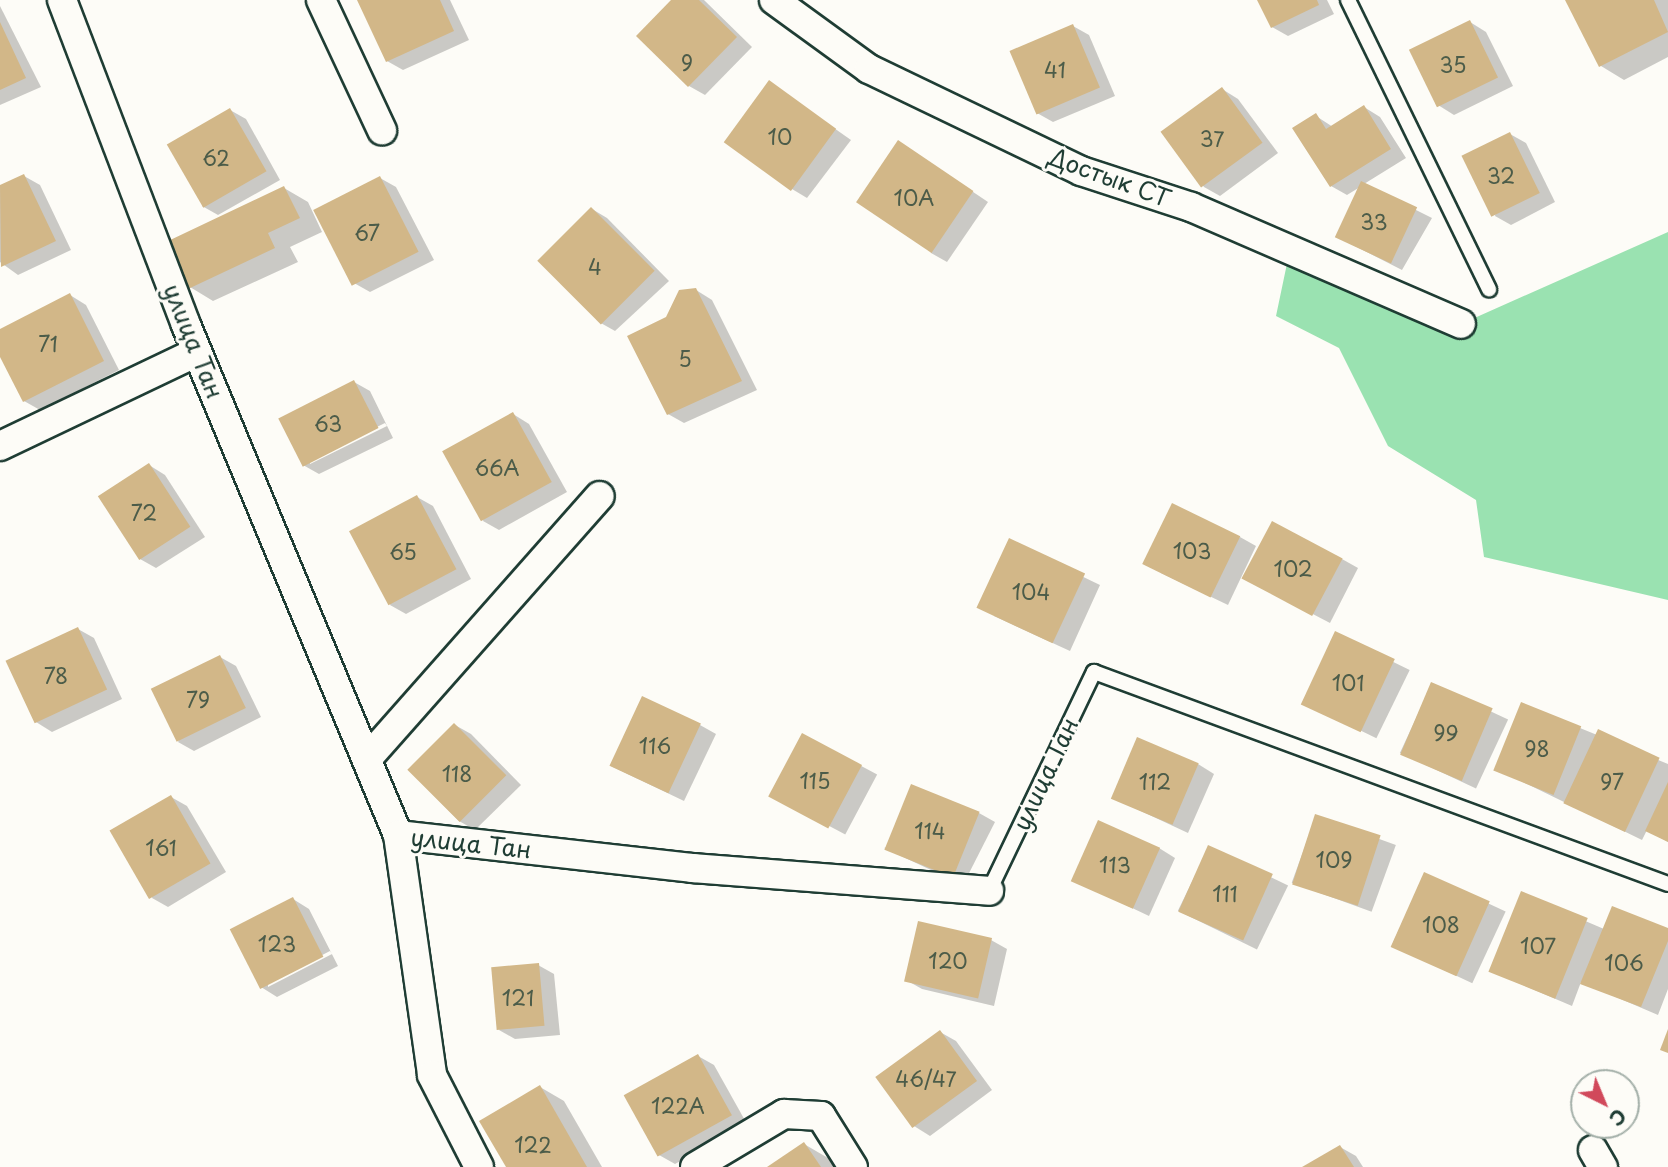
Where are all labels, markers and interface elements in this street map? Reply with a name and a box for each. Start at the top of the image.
house number: 9 [681,49,693,75]
house number: 35 [1440,51,1466,77]
house number: 41 [1044,56,1066,82]
house number: 10 [768,123,792,149]
house number: 37 [1200,125,1224,151]
street label: Достык СТ [1044,141,1176,213]
house number: 62 [202,144,230,170]
house number: 32 [1487,162,1515,188]
house number: 10А [894,184,934,210]
house number: 33 [1360,208,1388,234]
house number: 67 [354,219,380,245]
house number: 4 [588,253,602,279]
street label: улица Тан [158,279,230,403]
house number: 71 [38,330,58,356]
house number: 5 [678,345,692,371]
house number: 63 [314,410,342,436]
house number: 66А [474,454,520,480]
house number: 72 [131,499,157,525]
house number: 103 [1173,537,1211,563]
house number: 65 [389,538,417,564]
house number: 102 [1273,555,1313,581]
house number: 104 [1012,578,1050,604]
house number: 78 [44,662,68,688]
house number: 101 [1332,669,1364,695]
house number: 79 [186,686,210,712]
street label: улица Тан [1006,712,1084,836]
house number: 99 [1433,719,1459,745]
house number: 116 [639,732,671,758]
house number: 98 [1524,735,1550,761]
house number: 118 [442,760,472,786]
house number: 115 [799,767,831,793]
house number: 112 [1139,768,1171,794]
house number: 97 [1600,768,1624,794]
house number: 114 [914,817,946,843]
street label: улица Тан [409,822,533,864]
house number: 161 [145,834,177,860]
house number: 109 [1315,846,1353,872]
house number: 113 [1099,851,1131,877]
house number: 111 [1212,880,1238,906]
house number: 108 [1422,911,1460,937]
house number: 123 [258,930,296,956]
house number: 107 [1520,932,1556,958]
house number: 120 [928,947,968,973]
house number: 106 [1604,949,1644,975]
house number: 121 [502,984,534,1010]
house number: 46/47 [895,1065,957,1091]
north arrow [1570,1069,1640,1139]
house number: 122А [651,1092,705,1118]
text: С [1603,1103,1633,1133]
house number: 122 [514,1131,552,1157]

